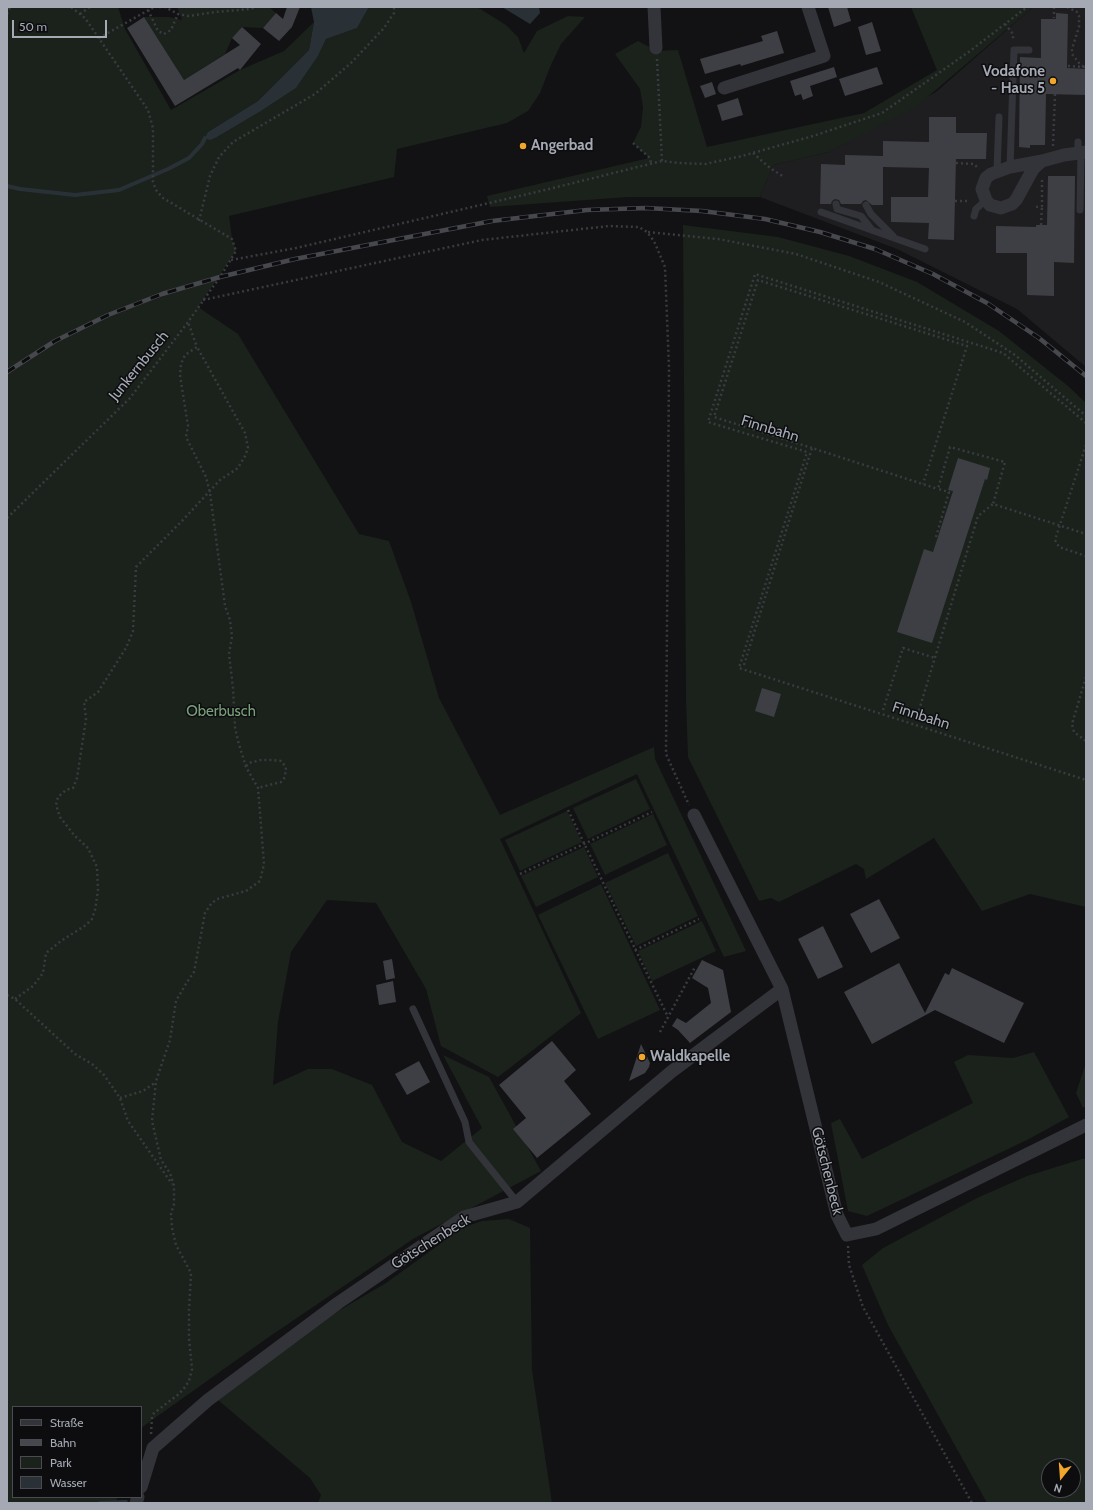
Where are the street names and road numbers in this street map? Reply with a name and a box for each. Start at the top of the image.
street label: Junkernbusch [105,328,173,404]
street label: Finnbahn [739,412,801,446]
street label: Finnbahn [890,698,952,734]
street label: Götschenbeck [807,1125,847,1217]
street label: Götschenbeck [388,1211,474,1273]

